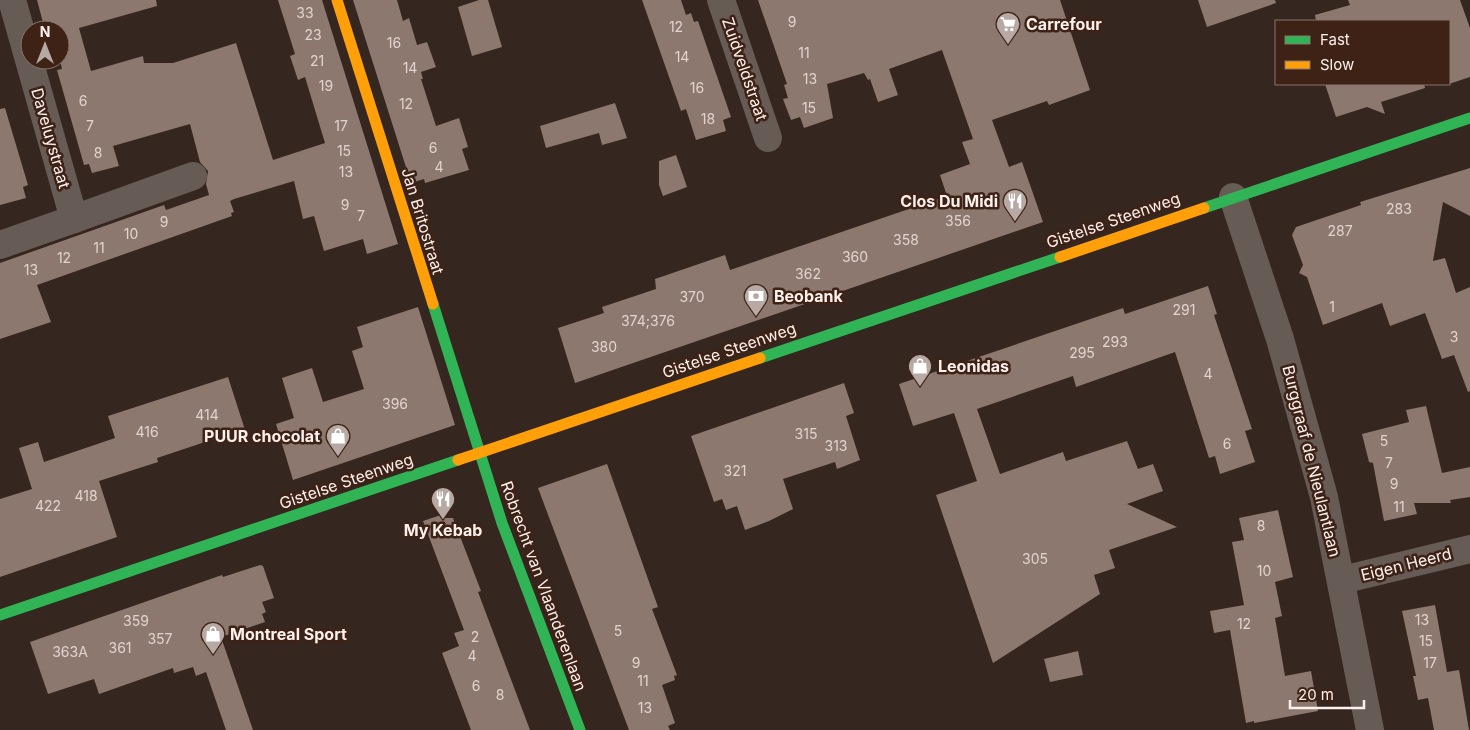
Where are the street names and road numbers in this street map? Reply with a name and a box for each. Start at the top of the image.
street label: Zuidveldstraat [718,15,772,123]
street label: Daveluystraat [27,85,75,191]
street label: Jan Britostraat [397,165,449,277]
street label: Gistelse Steenweg [1043,188,1183,252]
street label: Gistelse Steenweg [659,318,799,382]
street label: Burggraaf de Nieulantlaan [1278,363,1346,559]
street label: Gistelse Steenweg [276,449,416,513]
street label: Robrecht van Vlaanderenlaan [497,478,591,694]
street label: Eigen Heerd [1359,543,1453,585]

